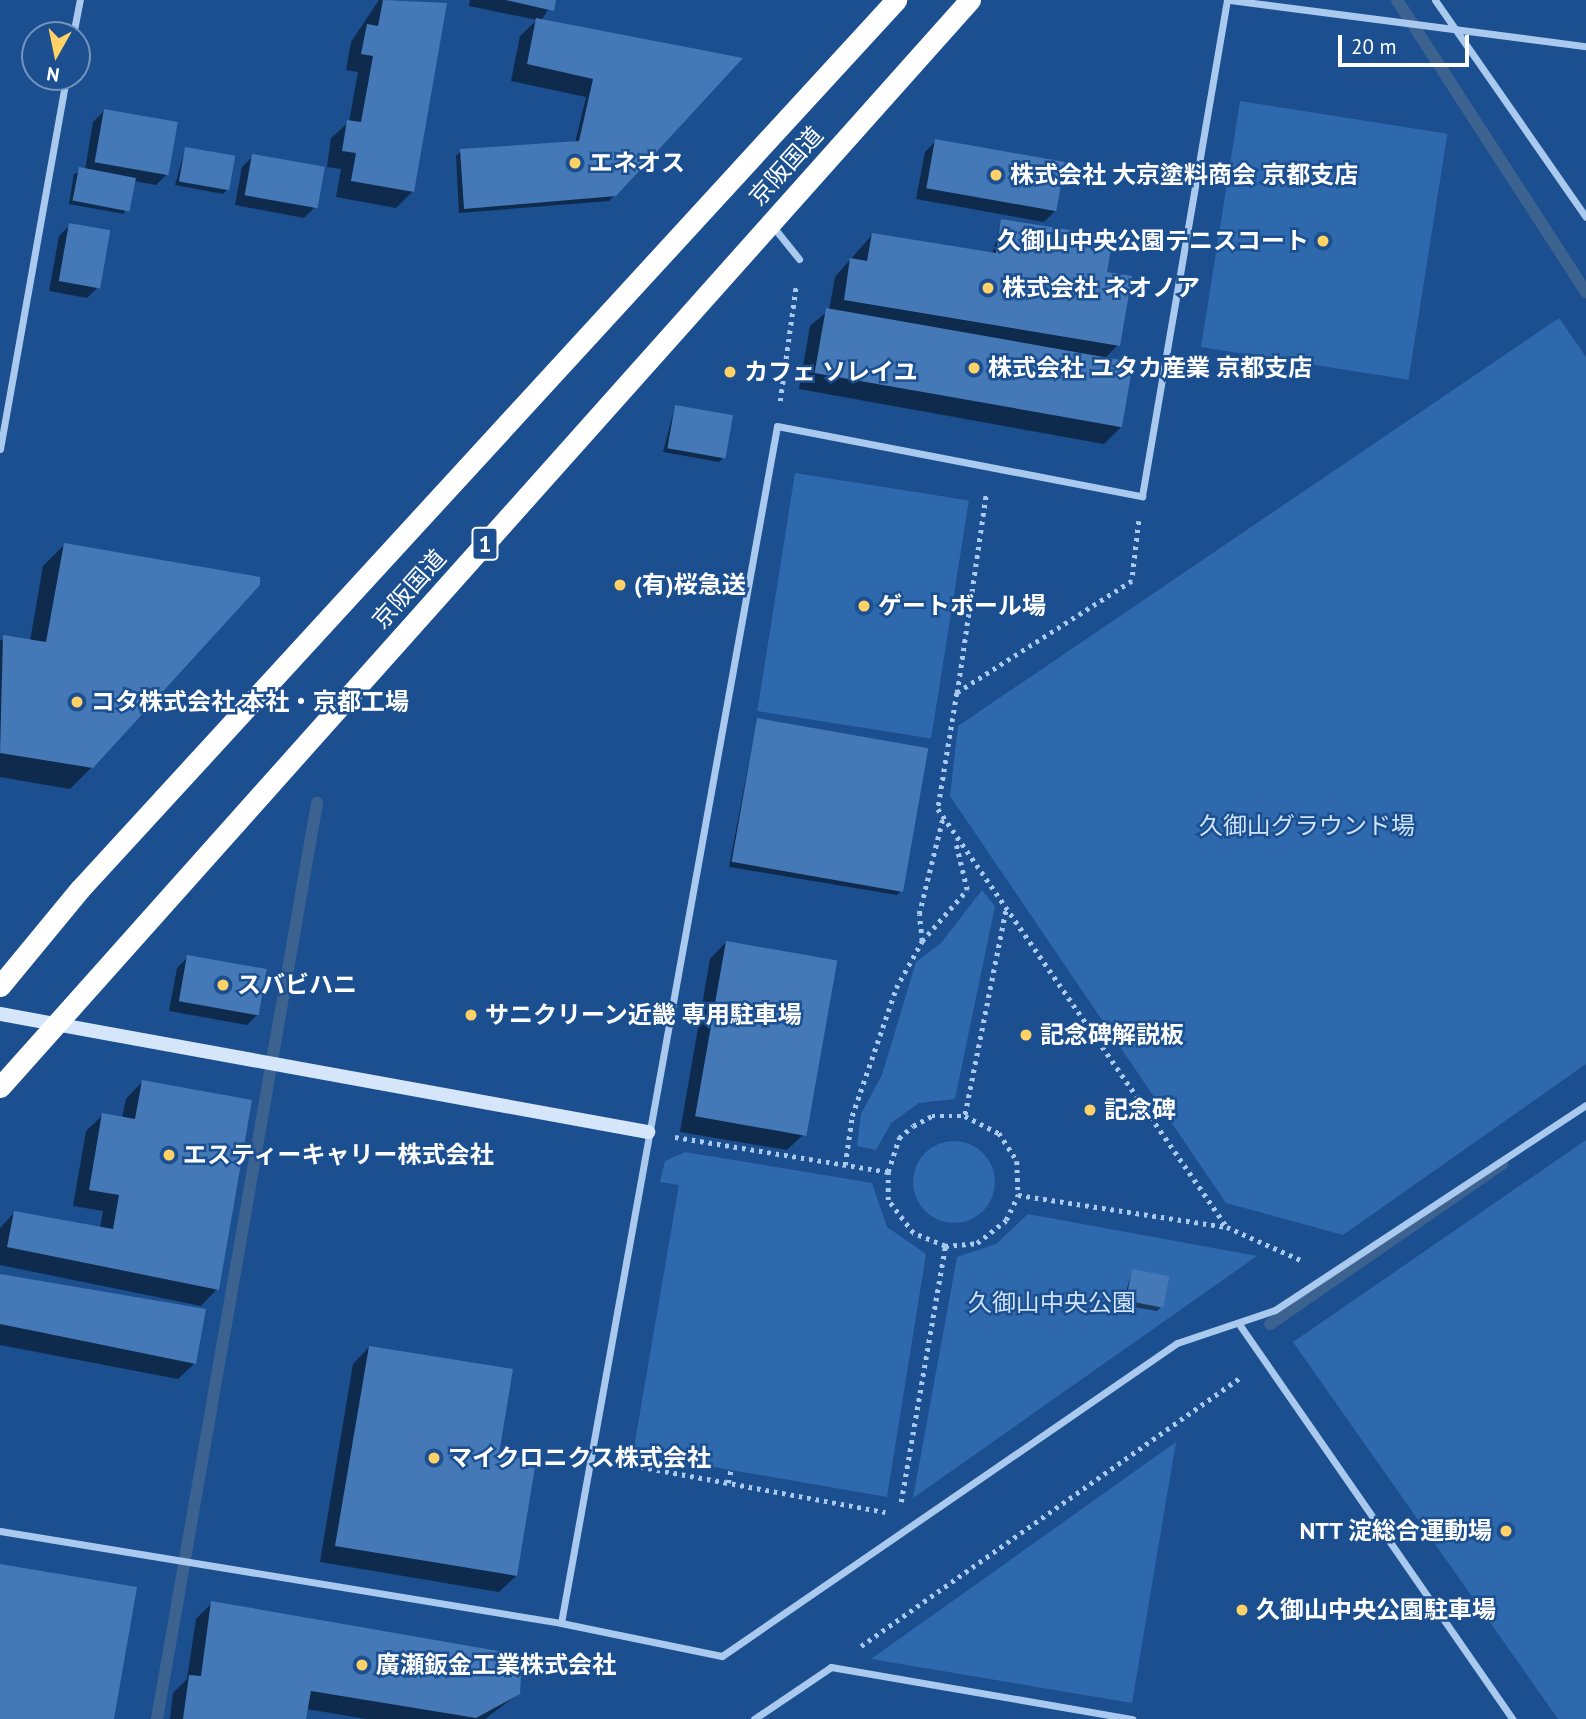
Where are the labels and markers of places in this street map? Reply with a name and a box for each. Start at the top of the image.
place label: エネオス [589,149,685,177]
marker: エネオス [567,155,583,171]
place label: 株式会社 大京塗料商会 京都支店 [1010,161,1358,189]
marker: 株式会社 大京塗料商会 京都支店 [988,167,1004,183]
place label: 久御山中央公園テニスコート [997,227,1309,255]
marker: 久御山中央公園テニスコート [1315,233,1331,249]
place label: 株式会社 ネオノア [1002,274,1200,302]
marker: 株式会社 ネオノア [980,280,996,296]
place label: 株式会社 ユタカ産業 京都支店 [988,354,1312,382]
place label: カフェ ソレイユ [744,358,918,386]
marker: 株式会社 ユタカ産業 京都支店 [966,360,982,376]
marker: カフェ ソレイユ [722,364,738,380]
place label: (有)桜急送 [634,571,746,599]
marker: (有)桜急送 [612,577,628,593]
place label: ゲートボール場 [878,592,1046,620]
marker: ゲートボール場 [856,598,872,614]
place label: コタ株式会社 本社・京都工場 [91,688,409,716]
marker: コタ株式会社 本社・京都工場 [69,694,85,710]
place label: スバビハニ [237,971,357,999]
marker: スバビハニ [215,977,231,993]
place label: サニクリーン近畿 専用駐車場 [485,1001,803,1029]
marker: サニクリーン近畿 専用駐車場 [463,1007,479,1023]
place label: 記念碑解説板 [1040,1021,1184,1049]
marker: 記念碑解説板 [1018,1027,1034,1043]
place label: 記念碑 [1104,1096,1176,1124]
marker: 記念碑 [1082,1102,1098,1118]
place label: エスティーキャリー株式会社 [183,1141,495,1169]
marker: エスティーキャリー株式会社 [161,1147,177,1163]
place label: マイクロニクス株式会社 [448,1444,712,1472]
marker: マイクロニクス株式会社 [426,1450,442,1466]
place label: NTT 淀総合運動場 [1298,1517,1492,1545]
marker: NTT 淀総合運動場 [1498,1523,1514,1539]
place label: 久御山中央公園駐車場 [1256,1596,1496,1624]
marker: 久御山中央公園駐車場 [1234,1602,1250,1618]
place label: 廣瀬鈑金工業株式会社 [376,1651,616,1679]
marker: 廣瀬鈑金工業株式会社 [354,1657,370,1673]

